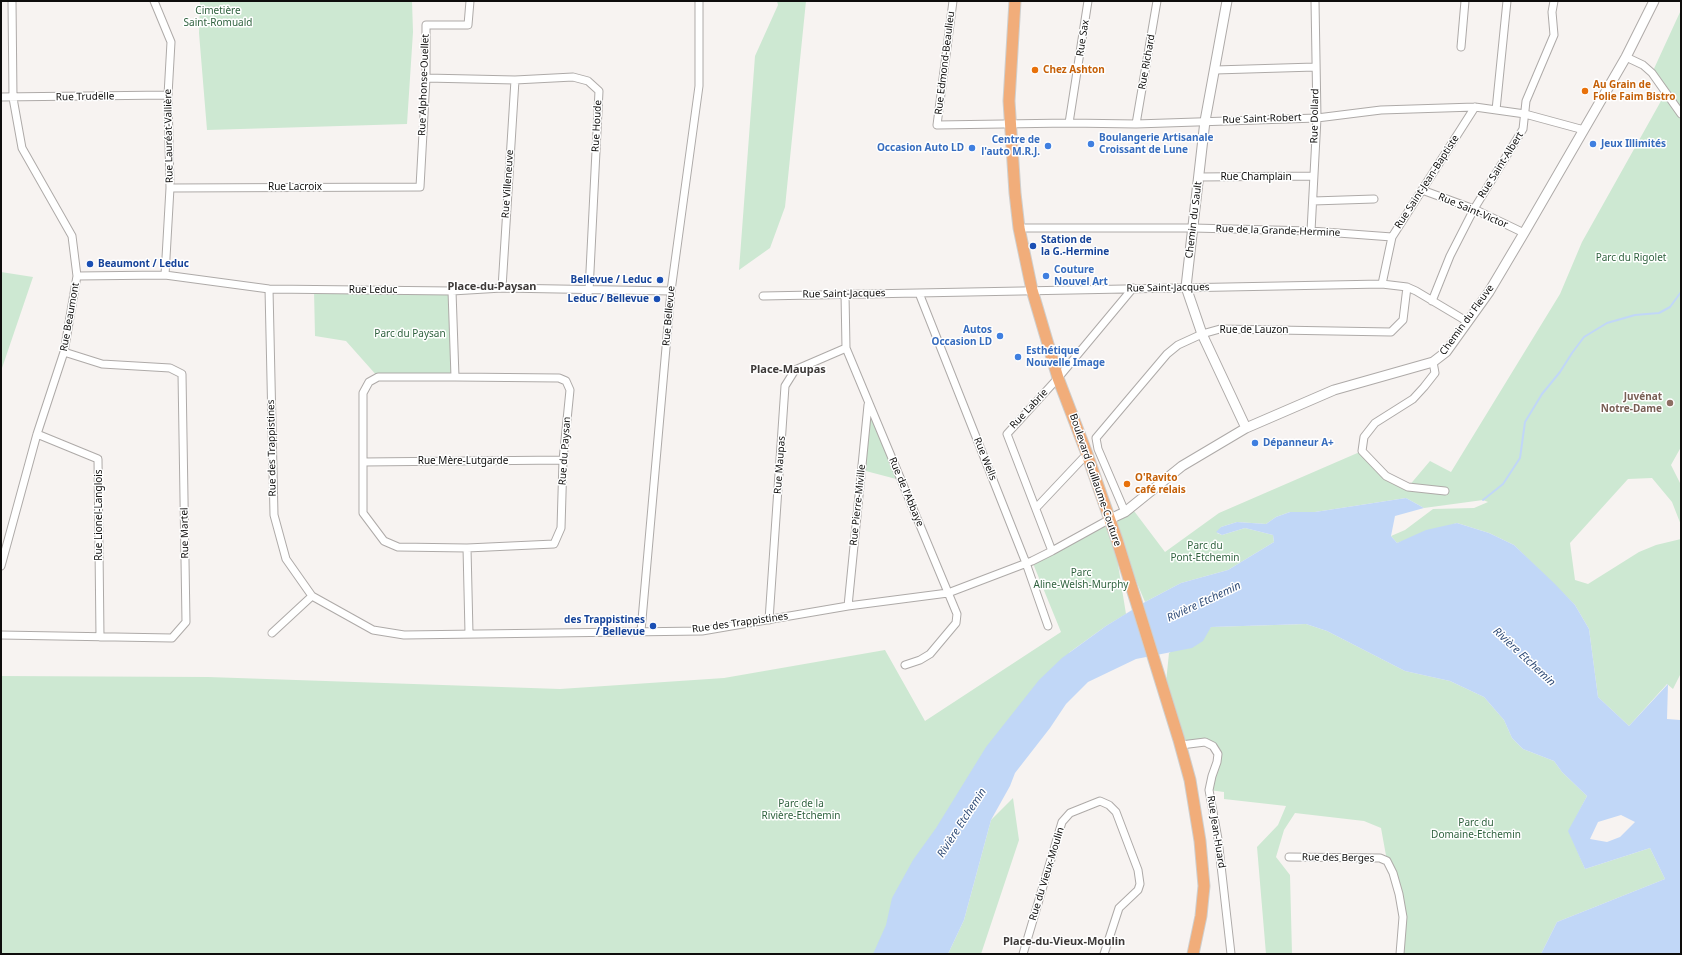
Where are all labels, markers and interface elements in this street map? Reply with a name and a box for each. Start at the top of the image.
park label: Cimetière Saint-Romuald [184,5,252,28]
street label: Rue Edmond-Beaulieu [933,11,957,115]
street label: Rue Sax [1074,19,1092,57]
street label: Rue Richard [1136,33,1158,91]
street label: Rue Alphonse-Ouellet [416,34,432,136]
place label: Chez Ashton [1043,64,1105,76]
marker: Chez Ashton [1030,65,1040,75]
place label: Au Grain de Folie Faim Bistro [1593,79,1676,102]
marker: Au Grain de Folie Faim Bistro [1580,86,1590,96]
street label: Rue Dollard [1309,88,1321,144]
street label: Rue Lauréat-Vallière [162,89,176,183]
street label: Rue Trudelle [56,90,114,104]
street label: Rue Houde [590,100,604,152]
street label: Rue Saint-Robert [1222,112,1302,126]
street label: Rue Saint-Albert [1476,130,1526,200]
place label: Boulangerie Artisanale Croissant de Lune [1099,132,1213,156]
street label: Rue Saint-Jean-Baptiste [1392,133,1462,231]
place label: Centre de l'auto M.R.J. [981,134,1040,158]
place label: Jeux Illimités [1601,138,1666,150]
marker: Boulangerie Artisanale Croissant de Lune [1086,139,1096,149]
marker: Jeux Illimités [1588,139,1598,149]
marker: Centre de l'auto M.R.J. [1043,141,1053,151]
place label: Occasion Auto LD [877,142,964,154]
marker: Occasion Auto LD [967,143,977,153]
street label: Rue Villeneuve [500,149,516,219]
street label: Rue Champlain [1220,171,1292,183]
street label: Rue Lacroix [268,181,322,193]
street label: Chemin du Sault [1183,181,1205,259]
street label: Rue Saint-Victor [1436,191,1510,231]
street label: Rue de la Grande-Hermine [1215,223,1341,239]
place label: Station de la G.-Hermine [1041,234,1109,258]
marker: Station de la G.-Hermine [1028,241,1038,251]
park label: Parc du Rigolet [1596,252,1666,264]
place label: Beaumont / Leduc [98,258,189,270]
marker: Beaumont / Leduc [85,259,95,269]
place label: Couture Nouvel Art [1054,264,1108,288]
marker: Couture Nouvel Art [1041,271,1051,281]
place label: Bellevue / Leduc [571,274,652,286]
marker: Bellevue / Leduc [655,275,665,285]
district label: Place-du-Paysan [447,280,537,294]
street label: Rue Saint-Jacques [1126,281,1210,295]
street label: Rue Beaumont [58,282,82,352]
street label: Chemin du Fleuve [1437,282,1497,358]
street label: Rue Leduc [349,284,397,296]
street label: Rue Bellevue [660,285,678,347]
street label: Rue Saint-Jacques [802,287,886,301]
place label: Leduc / Bellevue [568,293,649,305]
marker: Leduc / Bellevue [652,294,662,304]
place label: Autos Occasion LD [932,324,992,348]
street label: Rue de Lauzon [1220,324,1288,336]
park label: Parc du Paysan [374,328,446,340]
marker: Autos Occasion LD [995,331,1005,341]
place label: Esthétique Nouvelle Image [1026,345,1105,368]
marker: Esthétique Nouvelle Image [1013,352,1023,362]
district label: Place-Maupas [750,363,826,377]
street label: Rue Labrie [1008,387,1050,431]
place label: Juvénat Notre-Dame [1601,391,1662,414]
marker: Juvénat Notre-Dame [1665,398,1675,408]
street label: Rue des Trappistines [265,399,279,497]
street label: Boulevard Guillaume-Couture [1067,412,1123,548]
street label: Rue du Paysan [557,416,573,486]
street label: Rue Maupas [772,436,788,494]
street label: Rue Wells [971,436,999,482]
place label: Dépanneur A+ [1263,437,1334,449]
marker: Dépanneur A+ [1250,438,1260,448]
street label: Rue Mère-Lutgarde [418,455,508,467]
street label: Rue de l'Abbaye [886,456,926,528]
street label: Rue Pierre-Miville [848,464,868,546]
street label: Rue Lionel-Langlois [93,469,105,561]
place label: O'Ravito café relais [1135,472,1186,496]
marker: O'Ravito café relais [1122,479,1132,489]
street label: Rue Martel [179,507,191,559]
park label: Parc du Pont-Etchemin [1170,540,1240,564]
park label: Parc Aline-Welsh-Murphy [1034,567,1128,590]
water label: Rivière Etchemin [1165,579,1243,625]
street label: Rue des Trappistines [691,610,789,636]
place label: des Trappistines / Bellevue [564,614,645,638]
marker: des Trappistines / Bellevue [648,621,658,631]
water label: Rivière Etchemin [1490,625,1558,689]
water label: Rivière Etchemin [935,786,989,860]
street label: Rue Jean-Huard [1204,795,1228,869]
park label: Parc de la Rivière-Etchemin [762,798,840,822]
park label: Parc du Domaine-Etchemin [1431,817,1521,840]
street label: Rue du Vieux-Moulin [1027,826,1067,922]
street label: Rue des Berges [1302,851,1374,865]
district label: Place-du-Vieux-Moulin [1003,935,1125,949]

